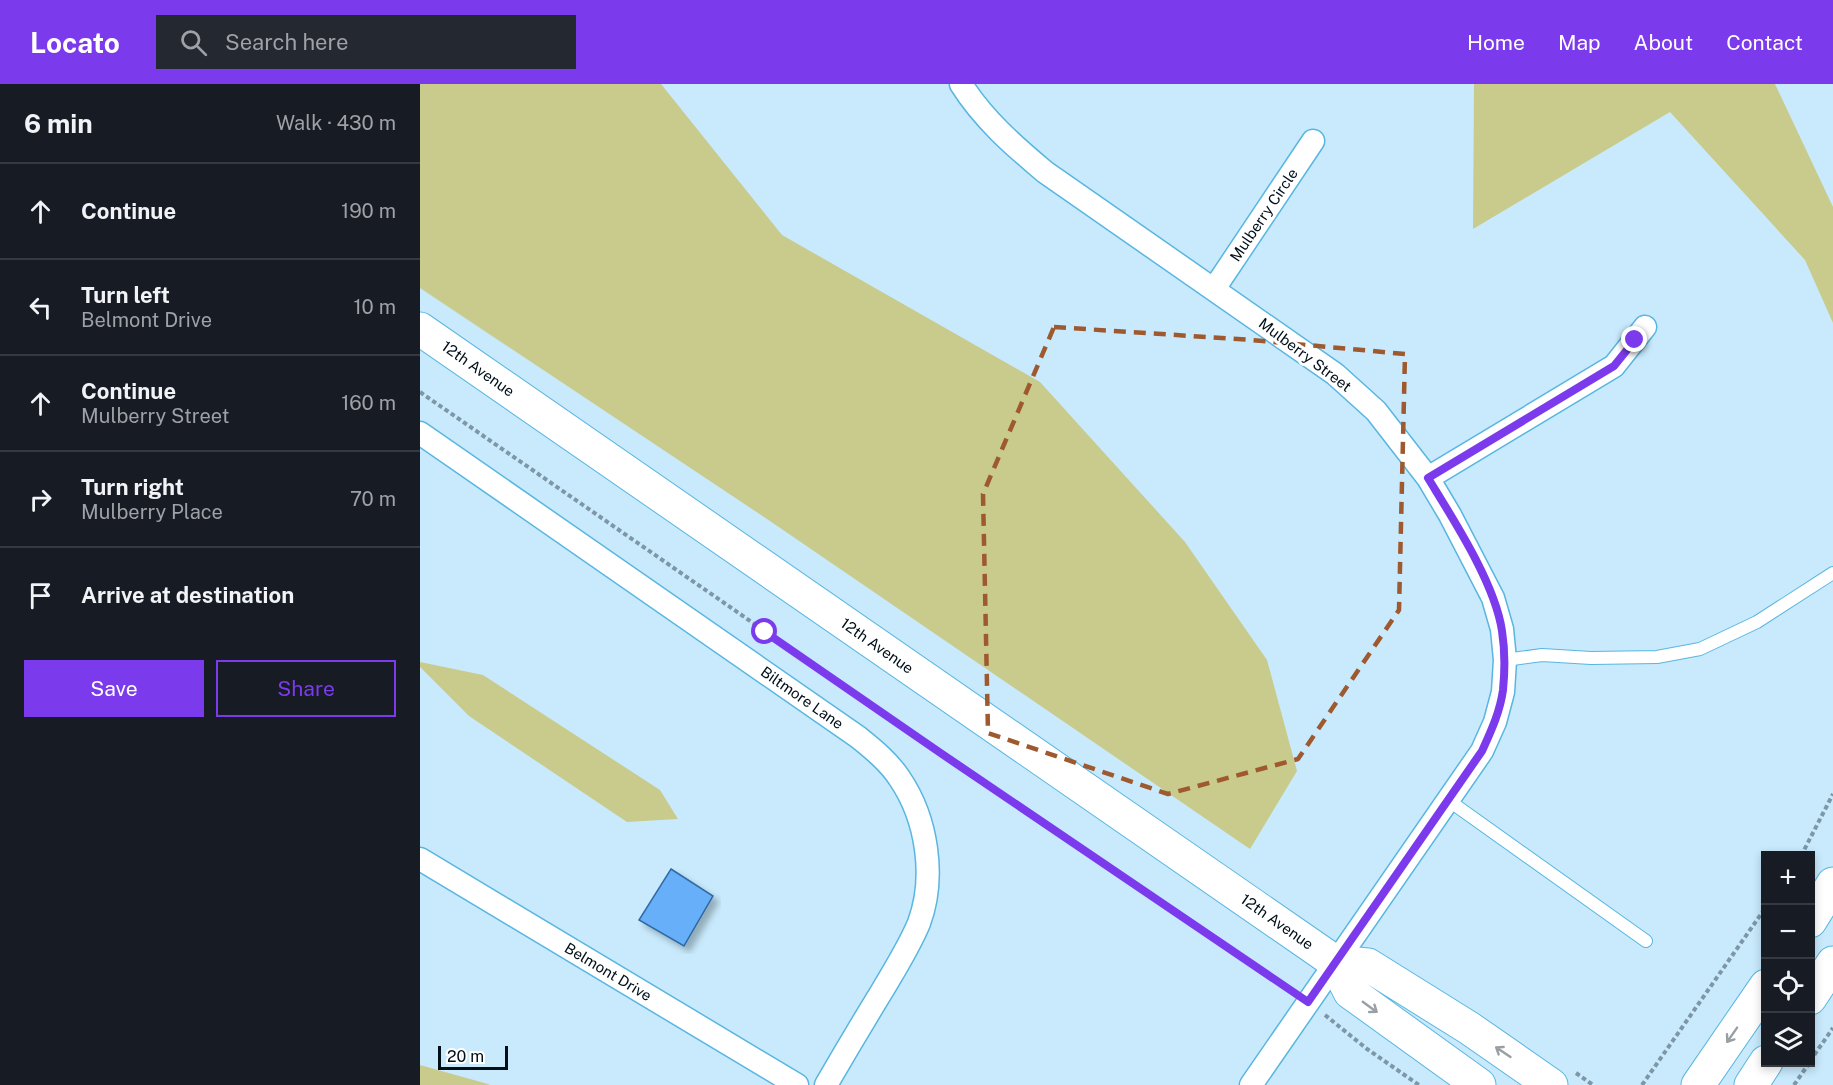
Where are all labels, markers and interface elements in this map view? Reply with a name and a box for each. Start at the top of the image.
search box [156,15,576,69]
text: Locato [30,26,120,59]
icon: search [177,26,210,59]
text: Search here [225,29,348,55]
text: Home [1467,30,1525,55]
text: Map [1558,30,1601,55]
text: About [1634,30,1693,55]
text: Contact [1726,30,1803,55]
text: 6 min [24,108,93,139]
text: Walk · 430 m [276,111,396,135]
street label: Mulberry Circle [1226,165,1301,264]
icon: ahead [24,195,57,228]
text: Continue [81,198,176,224]
text: 190 m [341,199,396,223]
text: Turn left [81,282,170,308]
icon: left [24,291,57,324]
text: 10 m [353,295,396,319]
text: Belmont Drive [81,308,212,332]
street label: Mulberry Street [1256,314,1355,395]
route end [1621,326,1647,352]
street label: 12th Avenue [439,337,518,400]
text: Continue [81,378,176,404]
icon: ahead [24,387,57,420]
text: 160 m [341,391,396,415]
text: Mulberry Street [81,404,230,428]
text: Turn right [81,474,184,500]
icon: right [24,483,57,516]
text: 70 m [350,487,396,511]
text: Mulberry Place [81,500,223,524]
icon: arrive [24,579,57,612]
text: Arrive at destination [81,582,294,608]
street label: 12th Avenue [838,614,917,677]
route start [751,618,777,644]
button: Save [24,660,204,717]
button: Share [216,660,396,717]
street label: Biltmore Lane [758,663,847,732]
map controls [1761,851,1815,1067]
button: + [1761,851,1815,905]
street label: 12th Avenue [1238,890,1317,953]
button: − [1761,905,1815,959]
street label: Belmont Drive [562,939,655,1004]
button: locate [1761,959,1815,1013]
one-way arrow [1361,1001,1377,1013]
button: layers [1761,1013,1815,1067]
one-way arrow [1726,1026,1738,1042]
scale bar [438,1043,508,1070]
one-way arrow [1496,1046,1512,1058]
text: 20 m [447,1047,484,1066]

